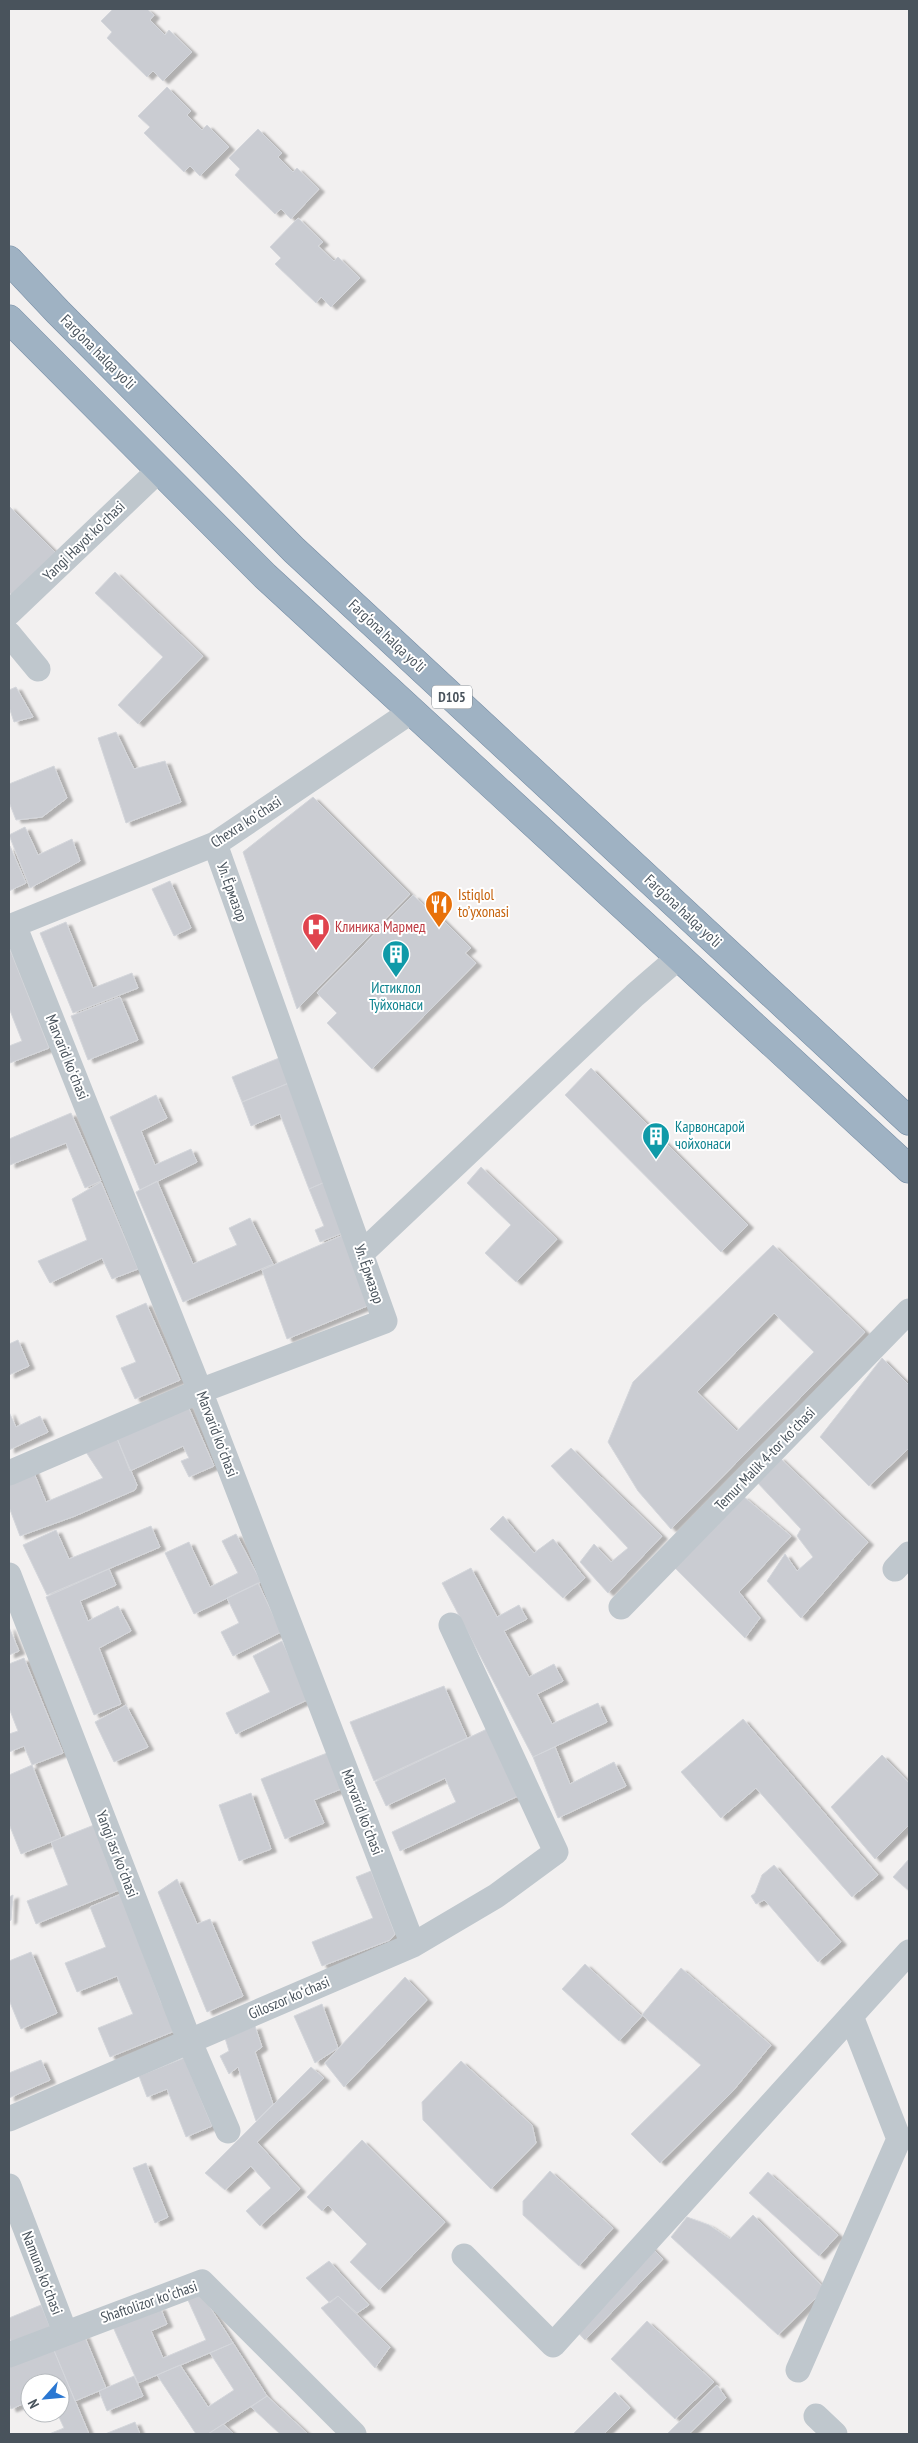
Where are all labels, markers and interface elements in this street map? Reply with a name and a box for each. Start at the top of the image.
street label: Farg‘ona halqa yo‘li [57,310,140,393]
street label: Yangi Hayot koʻchasi [39,497,129,585]
street label: Farg‘ona halqa yo‘li [345,595,430,676]
road number: D105 [432,686,472,709]
street label: Chexra koʻchasi [207,792,285,852]
street label: Ул. Ёрмазор [213,860,252,924]
street label: Farg‘ona halqa yo‘li [641,870,726,951]
place label: Istiqlol to’yxonasi [458,885,509,921]
restaurant icon: Istiqlol to’yxonasi [424,889,454,928]
hospital icon: Клиника Мармед [301,912,331,951]
place label: Клиника Мармед [335,917,426,936]
building icon: Истиклол Туйхонаси [381,939,411,978]
place label: Истиклол Туйхонаси [369,978,423,1014]
street label: Marvarid koʻchasi [42,1011,93,1102]
place label: Карвонсарой чойхонаси [675,1117,745,1153]
building icon: Карвонсарой чойхонаси [641,1121,671,1160]
street label: Ул. Ёрмазор [350,1242,388,1306]
street label: Marvarid koʻchasi [192,1388,243,1479]
street label: Temur Malik 4-tor koʻchasi [710,1403,819,1514]
street label: Marvarid koʻchasi [337,1766,388,1857]
street label: Yangi asr koʻchasi [92,1808,143,1900]
street label: Giloszor koʻchasi [245,1972,332,2023]
street label: Namuna koʻchasi [18,2228,67,2317]
street label: Shaftolizor koʻchasi [98,2276,200,2327]
north arrow [20,2373,70,2423]
text: N [24,2396,43,2411]

